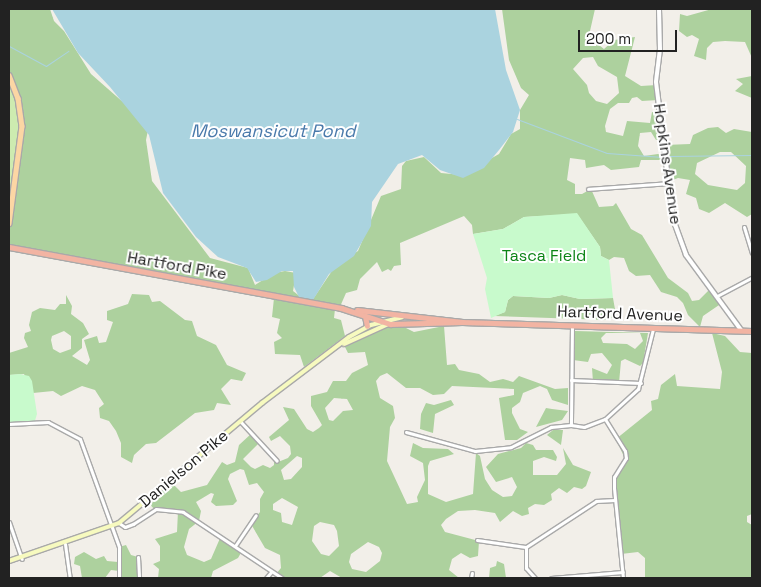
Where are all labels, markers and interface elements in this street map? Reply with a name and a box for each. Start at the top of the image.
scale bar [581,20,680,52]
text: 200 m [586,29,631,48]
street label: Hopkins Avenue [649,102,685,226]
water label: Moswansicut Pond [191,120,355,142]
park label: Tasca Field [502,246,586,266]
street label: Hartford Pike [126,248,228,284]
street label: Hartford Avenue [557,302,683,326]
street label: Danielson Pike [136,426,232,512]

